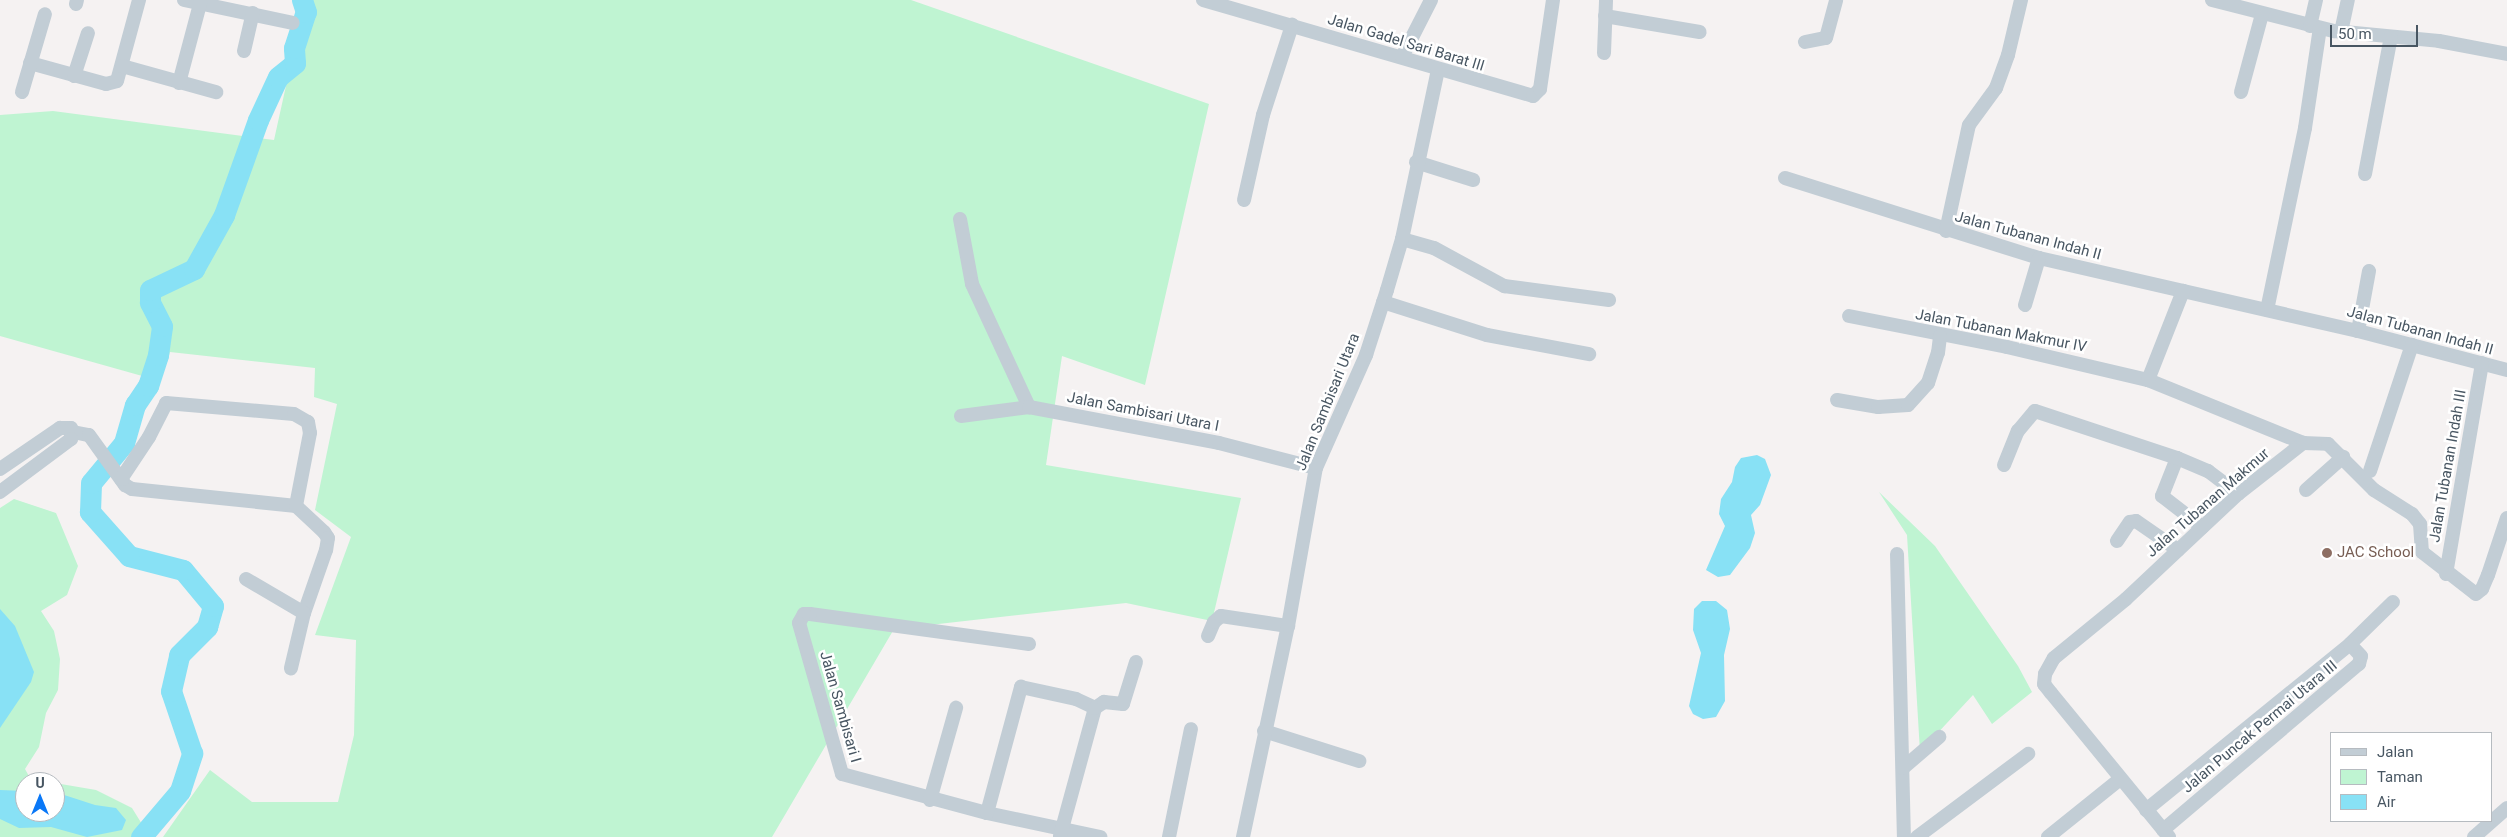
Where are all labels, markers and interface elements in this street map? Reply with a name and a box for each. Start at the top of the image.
street label: Jalan Gadel Sari Barat III [1325,11,1487,75]
scale bar [2332,15,2420,47]
text: 50 m [2338,25,2372,43]
street label: Jalan Tubanan Indah II [1953,208,2103,264]
street label: Jalan Tubanan Indah II [2345,303,2495,359]
street label: Jalan Tubanan Makmur IV [1914,306,2088,356]
street label: Jalan Sambisari Utara [1292,331,1364,473]
street label: Jalan Sambisari Utara I [1065,388,1221,436]
street label: Jalan Tubanan Indah III [2426,388,2470,544]
street label: Jalan Tubanan Makmur [2143,445,2273,561]
place label: JAC School [2337,544,2414,562]
marker: JAC School [2321,547,2333,559]
street label: Jalan Sambisari I [816,649,864,765]
street label: Jalan Puncak Permai Utara III [2179,657,2341,797]
legend [2330,732,2492,822]
text: Jalan [2377,743,2414,761]
text: Taman [2377,768,2423,786]
north arrow [15,772,65,822]
text: U [35,775,45,791]
text: Air [2377,793,2396,811]

